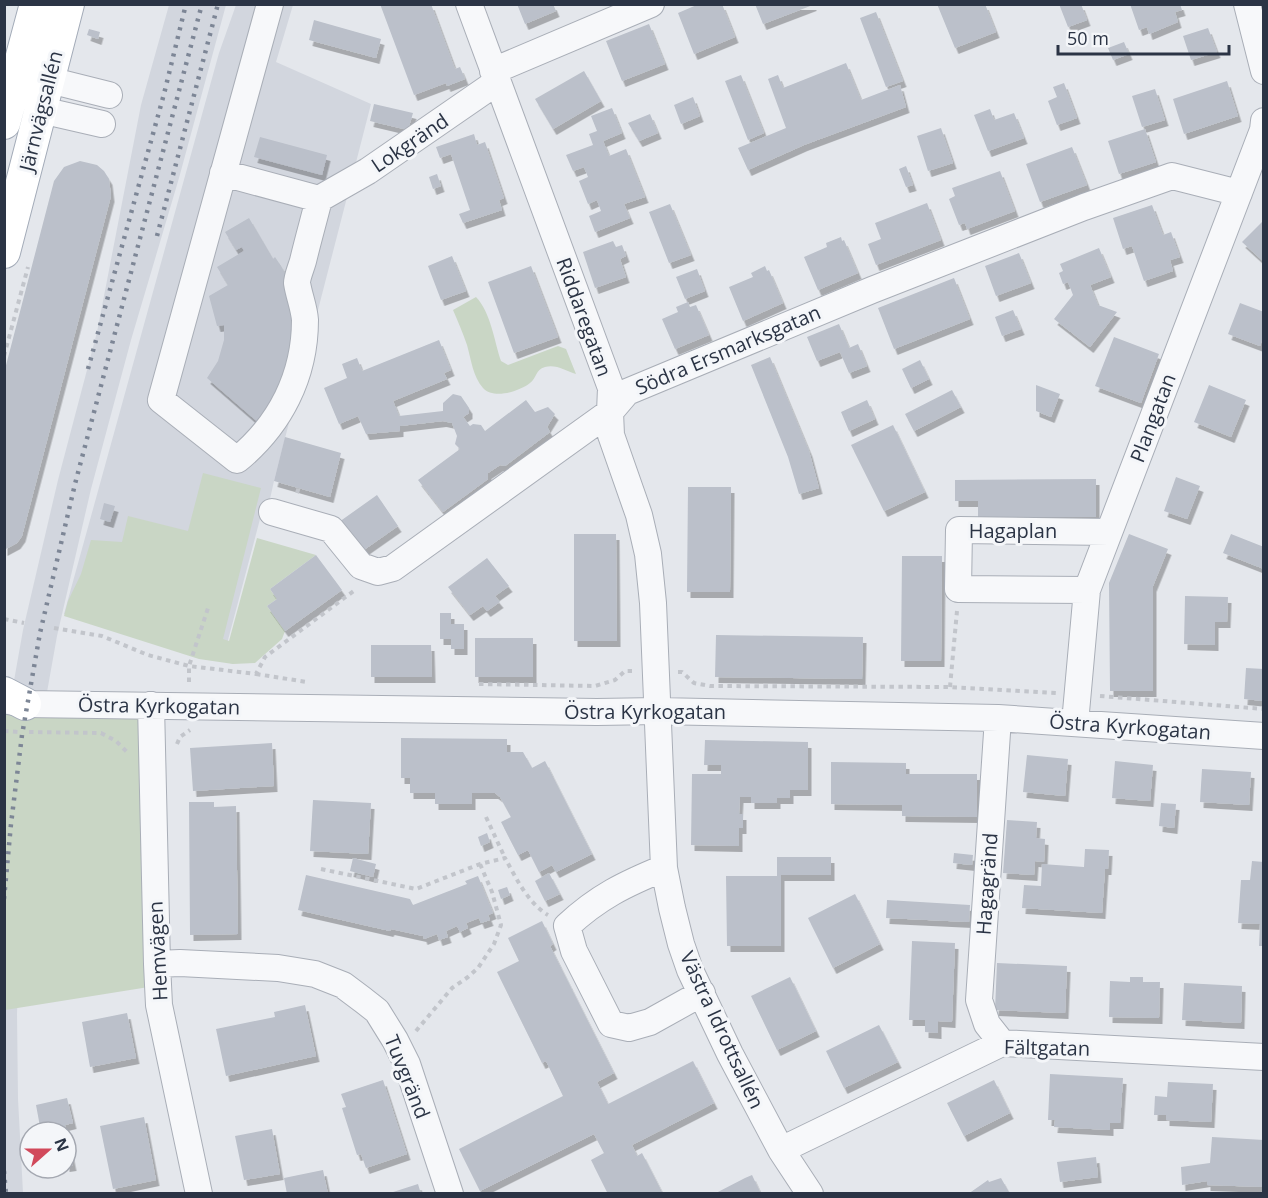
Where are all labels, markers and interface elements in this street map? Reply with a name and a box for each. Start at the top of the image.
scale bar [1058,18,1229,56]
text: 50 m [1067,26,1109,50]
street label: Järnvägsallén [12,48,69,176]
street label: Lokgränd [366,107,454,178]
street label: Riddaregatan [550,254,619,380]
street label: Södra Ersmarksgatan [631,298,825,401]
street label: Plangatan [1123,370,1182,466]
street label: Hagaplan [969,517,1057,544]
street label: Östra Kyrkogatan [78,691,240,720]
street label: Östra Kyrkogatan [564,698,726,725]
street label: Östra Kyrkogatan [1048,707,1212,746]
street label: Hagagränd [969,832,1004,936]
street label: Hemvägen [141,900,174,1002]
street label: Västra Idrottsallén [674,947,771,1113]
street label: Tuvgränd [378,1031,436,1123]
street label: Fältgatan [1004,1033,1090,1062]
north arrow [18,1120,78,1180]
text: N [49,1135,75,1155]

